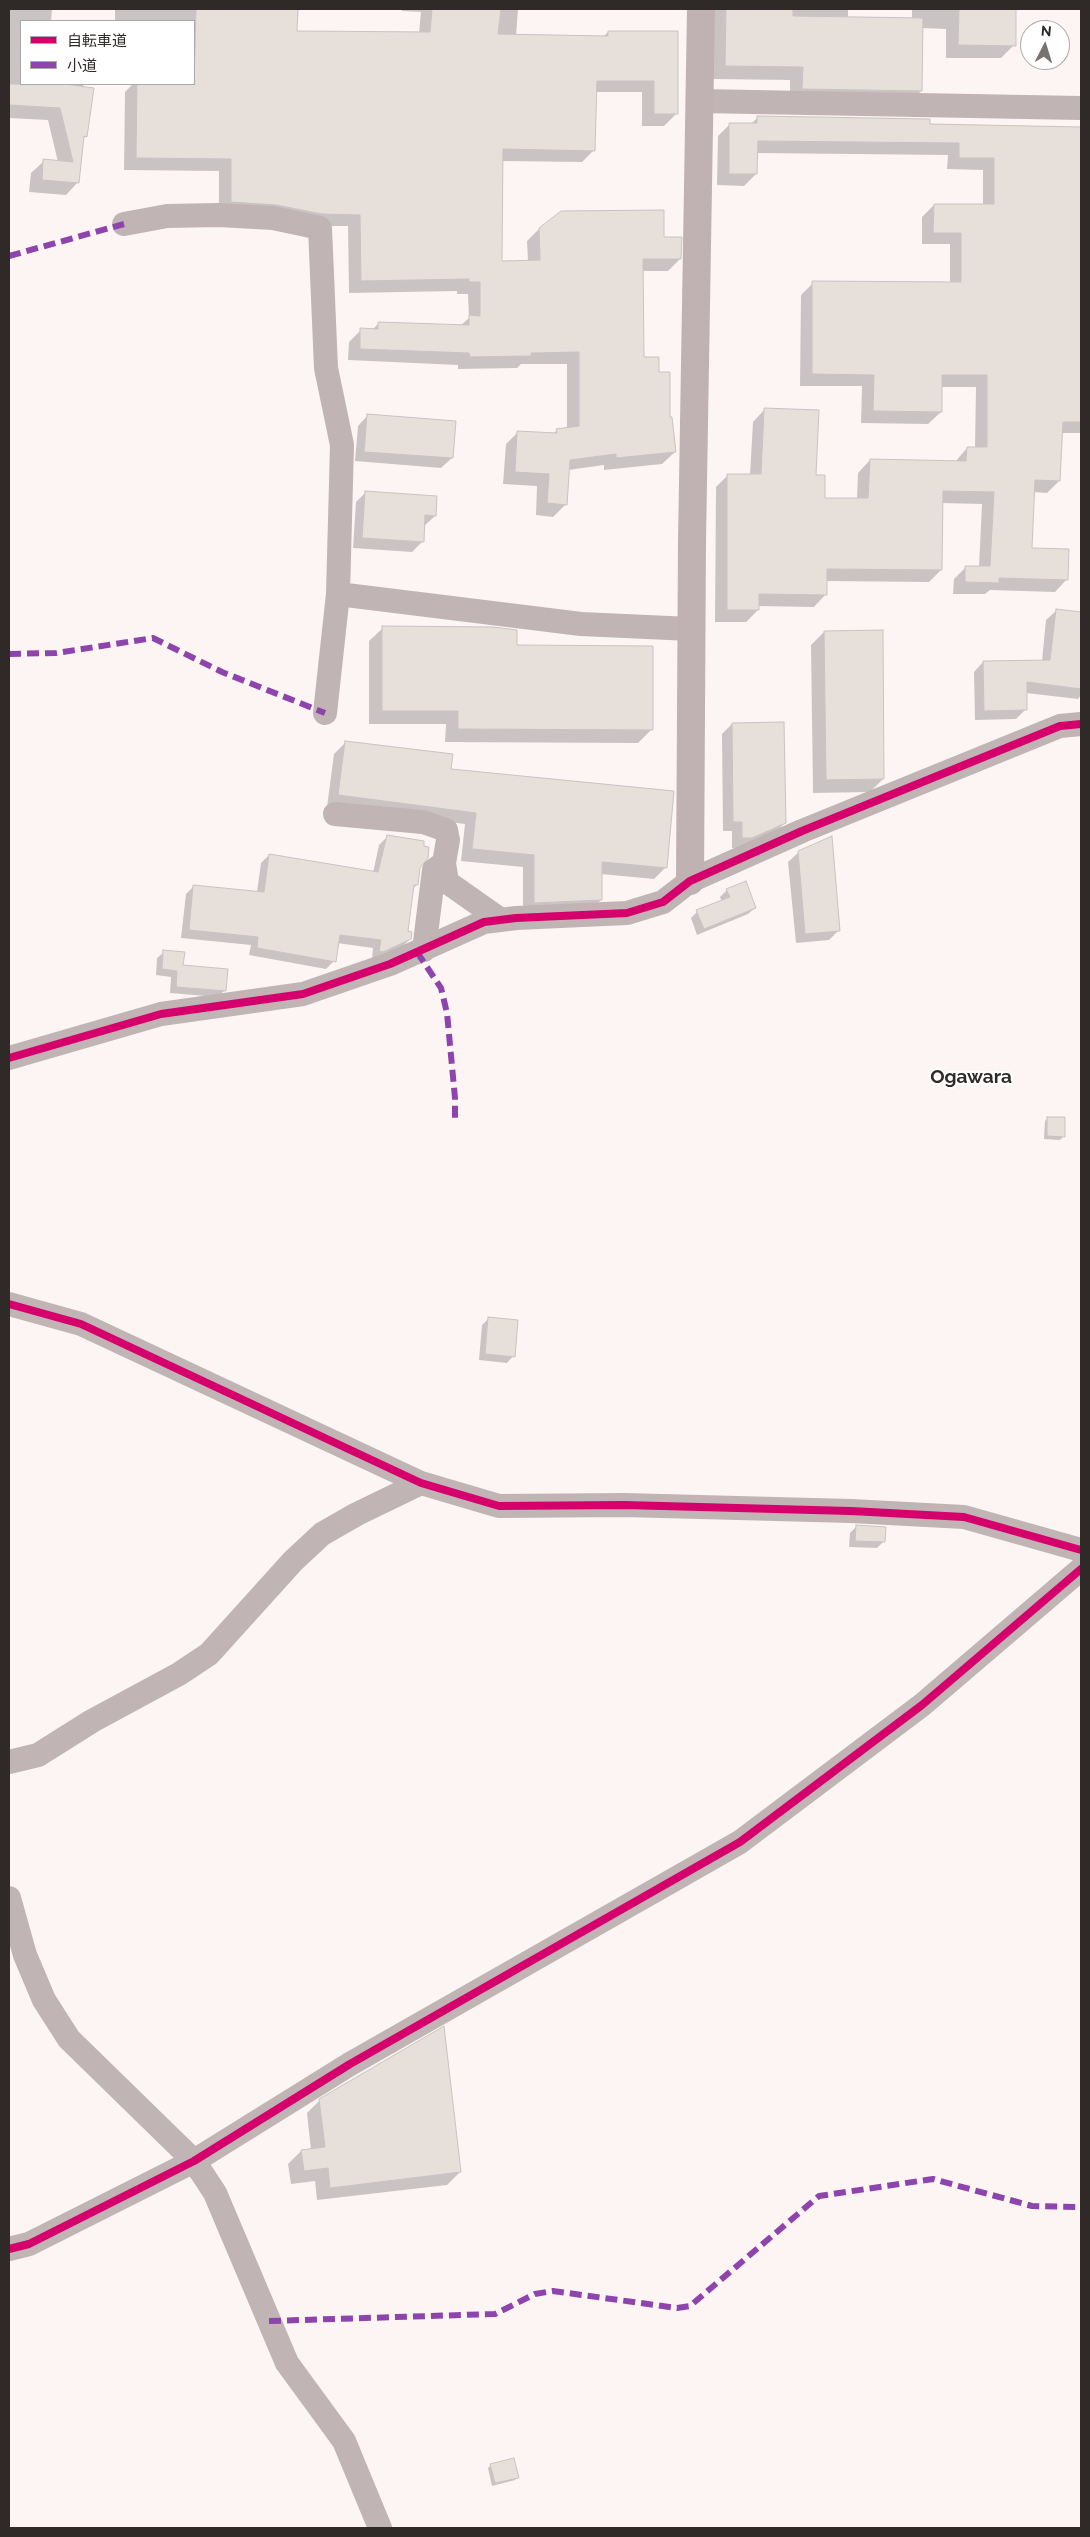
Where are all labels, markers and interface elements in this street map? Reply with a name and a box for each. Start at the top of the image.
legend [20,20,195,85]
north arrow [1020,20,1070,70]
text: N [1040,23,1052,39]
text: 自転車道 [67,32,127,50]
text: 小道 [67,57,97,75]
district label: Ogawara [930,1066,1012,1088]

